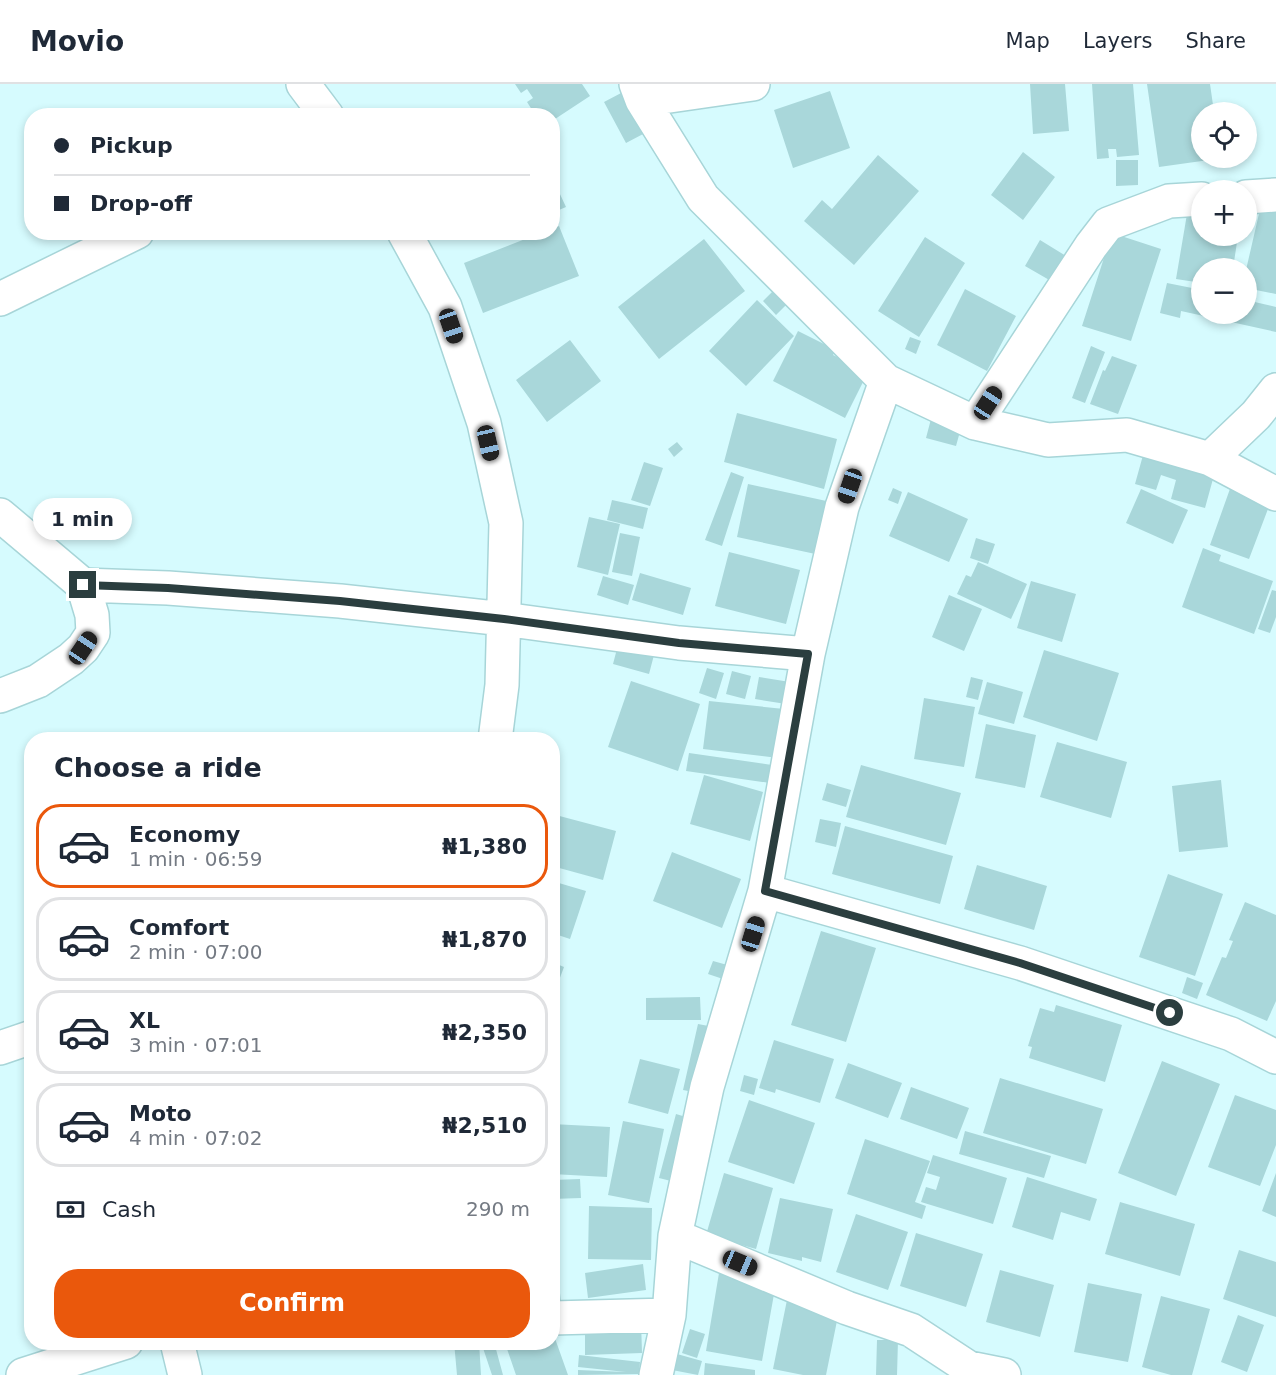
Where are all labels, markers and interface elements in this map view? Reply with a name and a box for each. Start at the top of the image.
text: Movio [30,25,124,58]
text: Map [1006,29,1050,53]
text: Layers [1083,29,1152,53]
text: Share [1185,29,1246,53]
map controls [1191,102,1257,324]
button: locate [1191,102,1257,168]
text: Pickup [90,133,173,158]
button: + [1191,180,1257,246]
text: Drop-off [90,191,192,216]
button: − [1191,258,1257,324]
car [437,306,465,346]
car [971,383,1005,423]
car [475,423,501,463]
car [836,466,864,506]
callout: 1 min [34,498,132,540]
text: 1 min [51,507,114,531]
route end [69,571,96,598]
car [65,628,101,668]
text: Choose a ride [54,752,262,783]
icon: car [57,819,111,873]
text: Economy [129,822,240,847]
text: ₦1,380 [442,834,527,859]
text: 1 min · 06:59 [129,847,263,871]
icon: car [57,912,111,966]
car [739,914,767,954]
text: Comfort [129,915,229,940]
text: ₦1,870 [442,927,527,952]
text: 2 min · 07:00 [129,940,263,964]
route start [1156,999,1183,1026]
icon: car [57,1005,111,1059]
text: XL [129,1008,160,1033]
text: ₦2,350 [442,1020,527,1045]
text: 3 min · 07:01 [129,1033,263,1057]
icon: car [57,1098,111,1152]
text: Moto [129,1101,192,1126]
text: ₦2,510 [442,1113,527,1138]
text: 4 min · 07:02 [129,1126,263,1150]
icon: cash [54,1193,87,1226]
text: Cash [102,1197,156,1222]
text: 290 m [466,1197,530,1221]
car [720,1248,760,1278]
button: Confirm [54,1269,530,1338]

